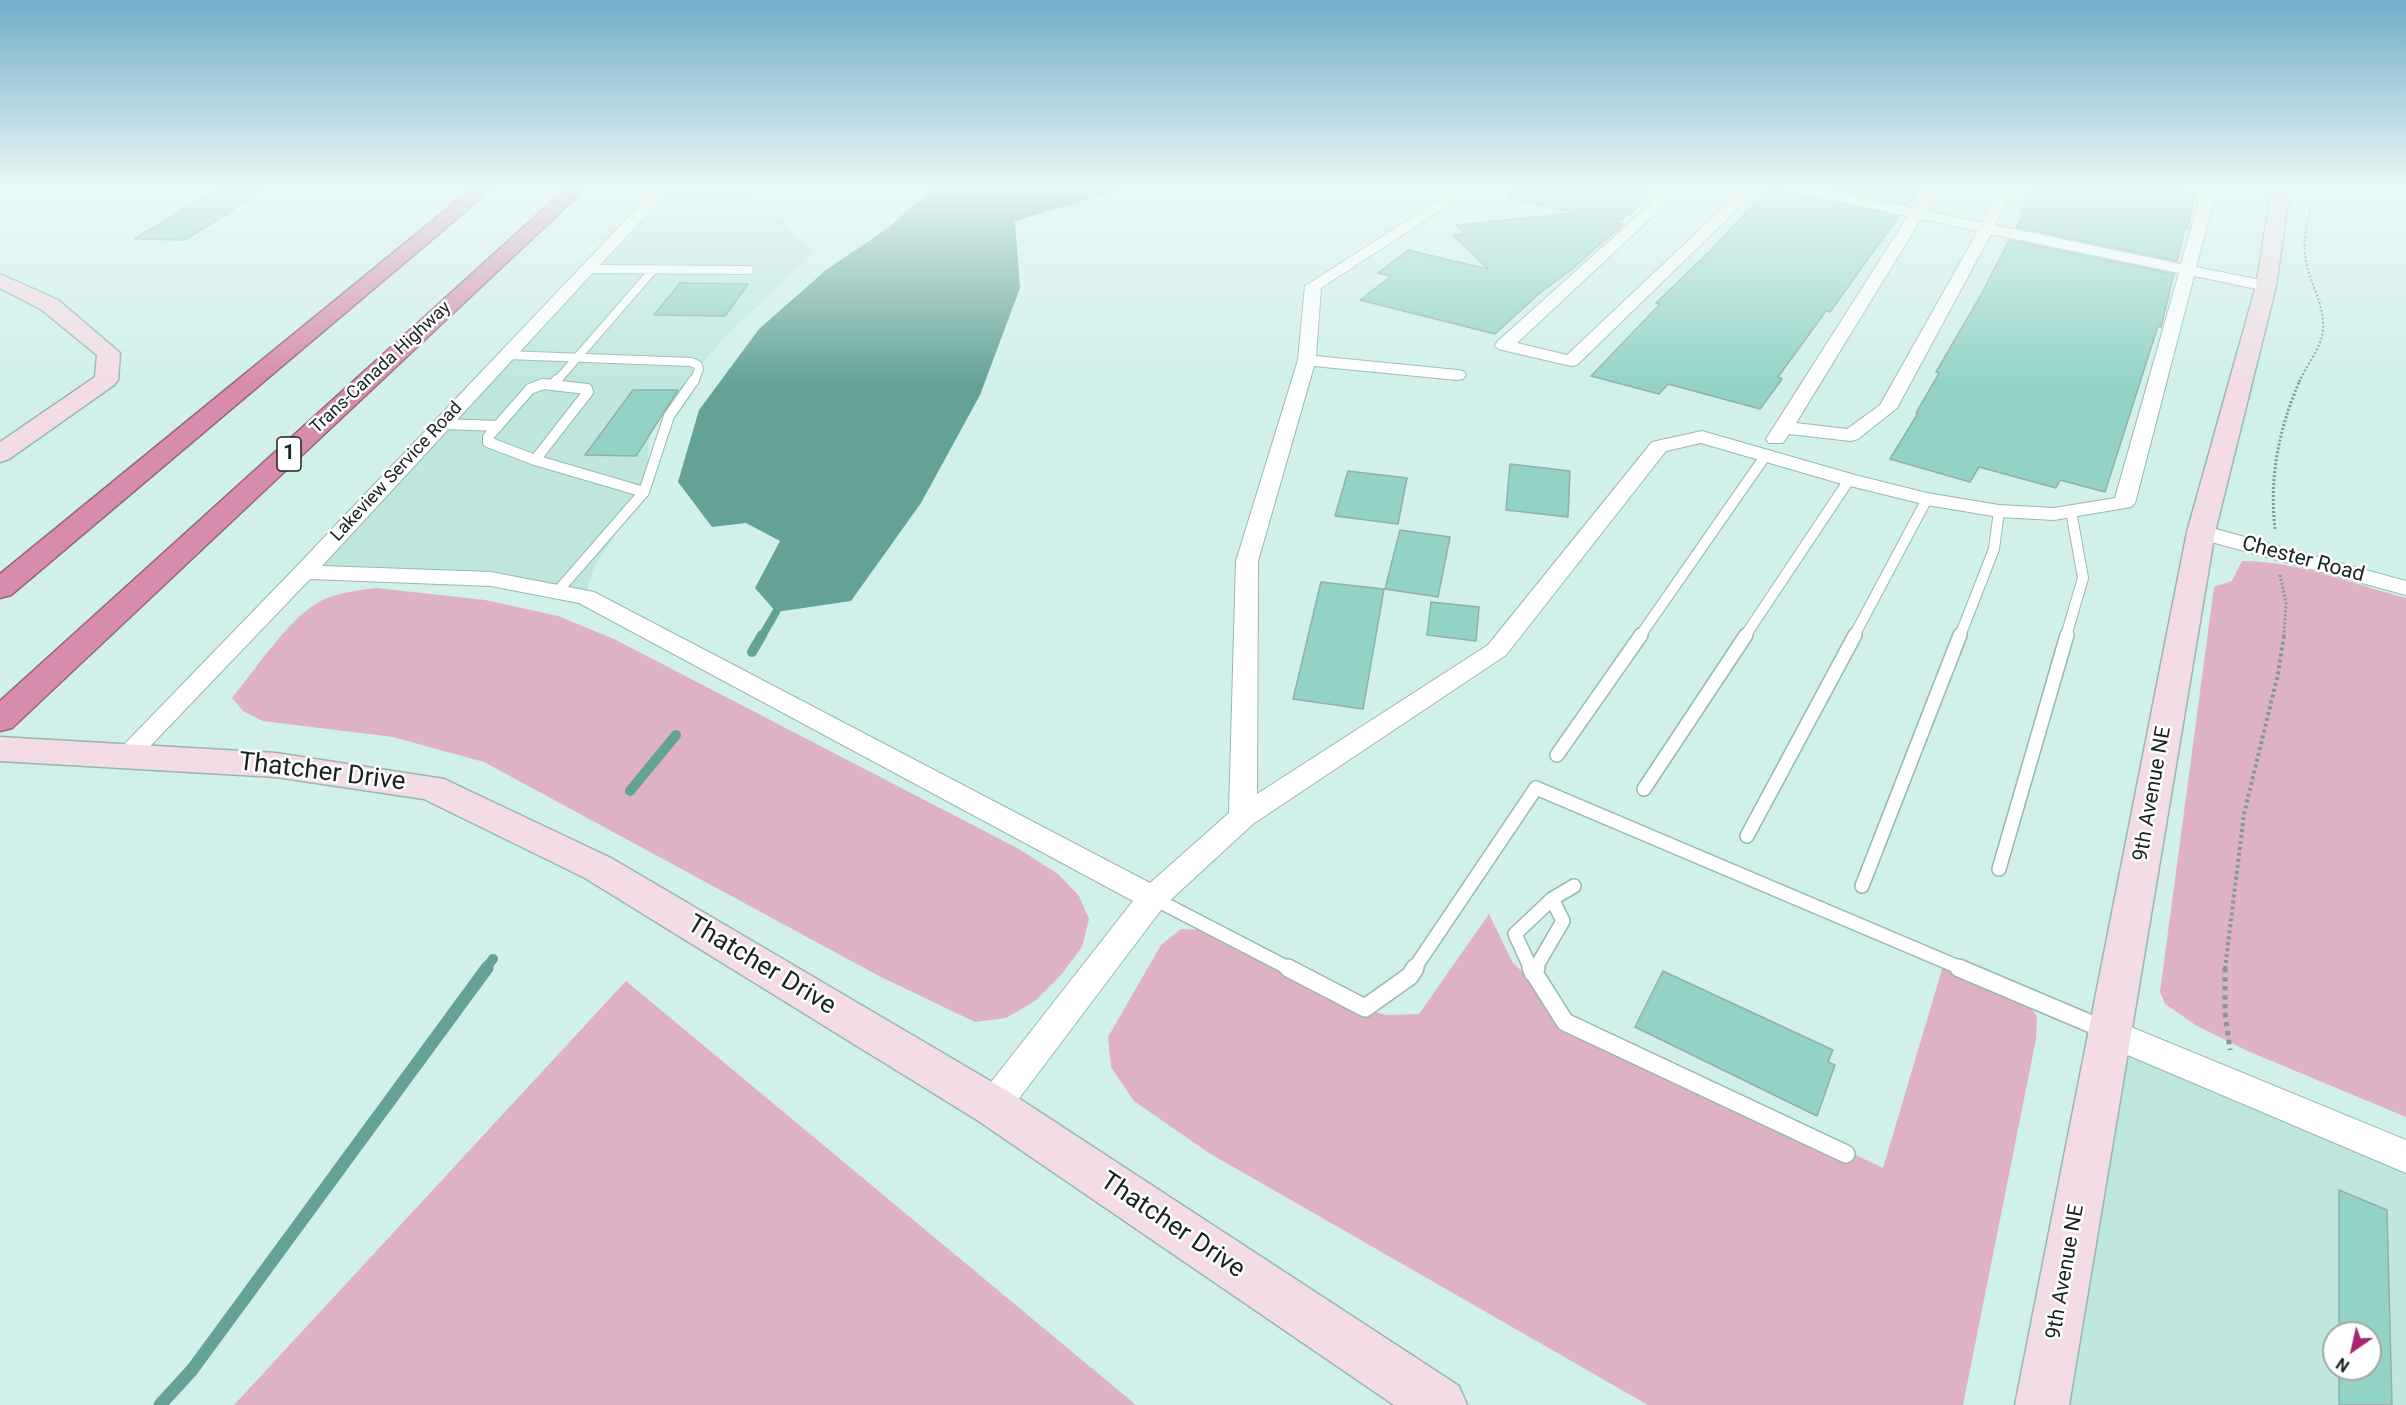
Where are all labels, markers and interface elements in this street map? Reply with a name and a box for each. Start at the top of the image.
street label: Trans-Canada Highway [306,297,456,439]
street label: Lakeview Service Road [327,398,467,546]
road number: 1 [277,437,301,471]
street label: Chester Road [2239,532,2367,588]
street label: 9th Avenue NE [2129,725,2177,863]
street label: Thatcher Drive [237,747,407,799]
street label: Thatcher Drive [681,909,841,1023]
street label: Thatcher Drive [1094,1166,1250,1286]
street label: 9th Avenue NE [2042,1203,2090,1341]
north arrow [2322,1321,2382,1381]
text: N [2333,1354,2353,1376]

